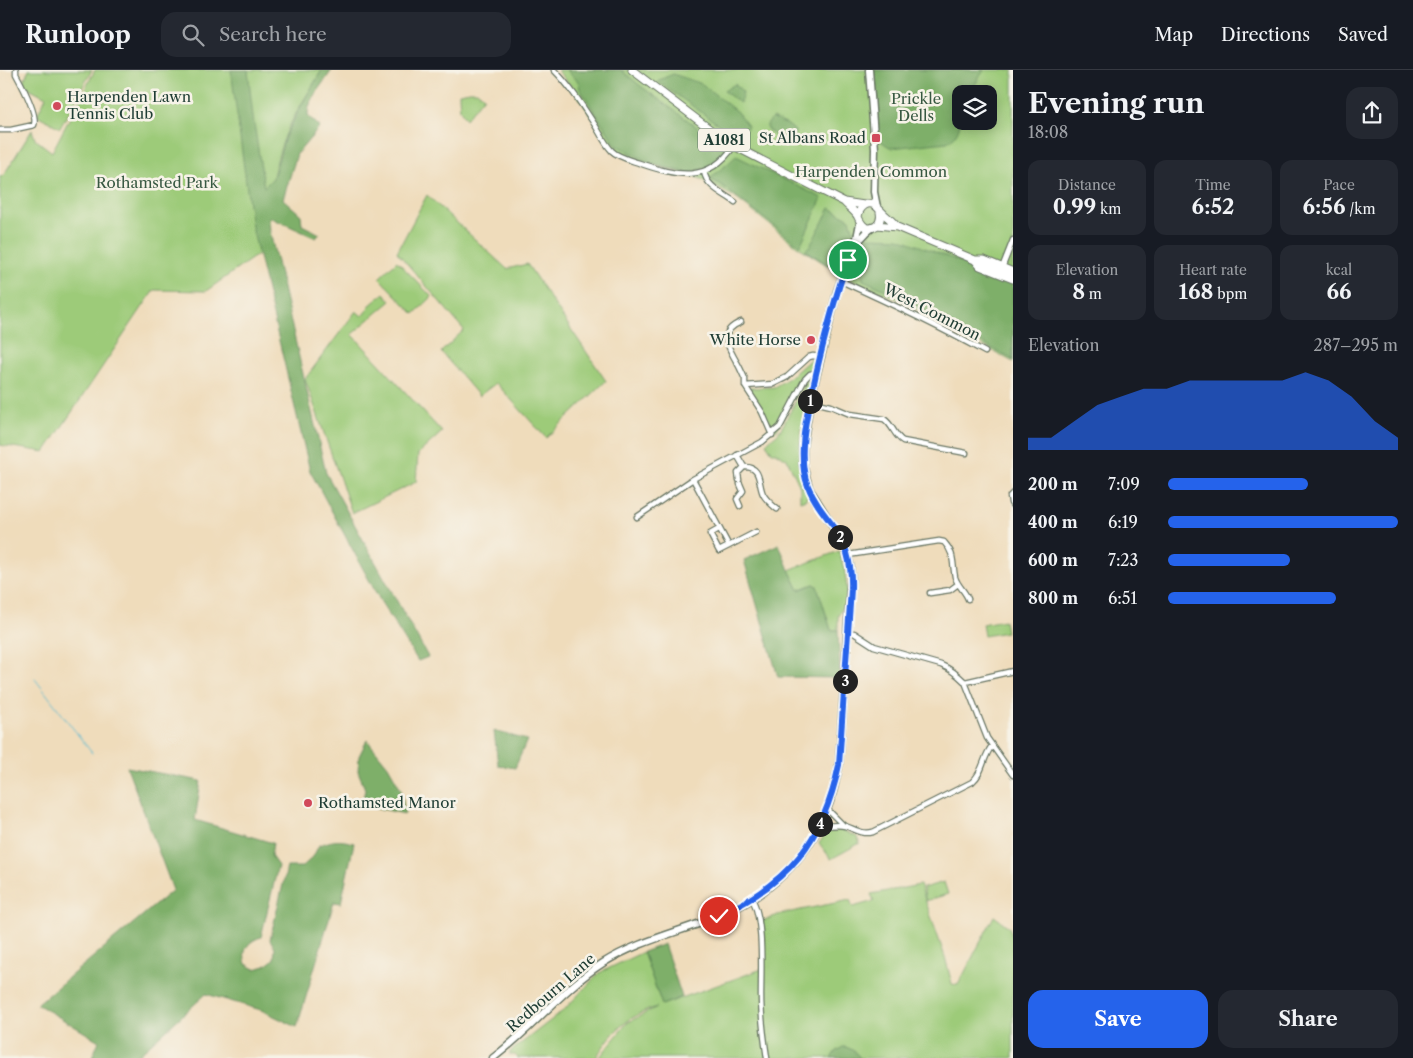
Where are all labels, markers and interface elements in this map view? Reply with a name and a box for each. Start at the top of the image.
search box [161,12,511,57]
text: Runloop [25,20,131,49]
icon: search [179,21,207,49]
text: Search here [219,23,327,46]
text: Map [1154,24,1193,46]
text: Directions [1221,24,1310,46]
text: Saved [1338,24,1388,46]
map controls [952,85,997,130]
button: layers [952,85,997,130]
text: Evening run [1028,86,1204,120]
place label: Harpenden Lawn Tennis Club [67,87,192,123]
button: share [1346,87,1398,139]
park label: Prickle Dells [891,89,941,125]
marker: Harpenden Lawn Tennis Club [51,100,63,112]
text: 18:08 [1028,122,1068,142]
road number: A1081 [698,128,750,152]
place label: St Albans Road [759,128,866,147]
marker: St Albans Road [870,132,882,144]
park label: Harpenden Common [795,162,948,181]
park label: Rothamsted Park [96,173,220,192]
text: Distance [1058,176,1116,194]
text: Time [1195,176,1231,194]
text: Pace [1323,176,1355,194]
text: 0.99 [1053,194,1096,219]
text: 6:52 [1192,194,1234,219]
text: 6:56 [1303,194,1346,219]
text: km [1096,200,1121,218]
text: /km [1346,200,1375,218]
pin [827,239,869,281]
icon: arrive [834,246,862,274]
text: Elevation [1056,261,1118,279]
text: Heart rate [1179,261,1247,279]
text: kcal [1326,261,1352,279]
street label: West Common [880,278,985,344]
text: 8 [1072,279,1085,304]
text: 168 [1179,279,1214,304]
text: 66 [1326,279,1352,304]
text: m [1085,285,1102,303]
text: bpm [1214,285,1247,303]
place label: White Horse [709,330,801,349]
marker: White Horse [805,334,817,346]
text: Elevation [1028,335,1099,355]
text: 287–295 m [1313,335,1398,355]
pin: 1 [798,388,822,414]
text: 1 [807,392,814,410]
text: 200 m [1028,474,1078,494]
text: 7:09 [1108,474,1140,494]
text: 400 m [1028,512,1078,532]
text: 6:19 [1108,512,1138,532]
pin: 2 [828,524,852,550]
text: 2 [836,528,845,546]
text: 600 m [1028,550,1078,570]
text: 7:23 [1108,550,1138,570]
text: 800 m [1028,588,1078,608]
text: 6:51 [1108,588,1137,608]
pin: 3 [832,668,858,694]
text: 3 [842,672,849,690]
place label: Rothamsted Manor [318,793,456,812]
marker: Rothamsted Manor [302,797,314,809]
pin: 4 [808,812,832,836]
text: 4 [816,815,825,833]
pin [698,895,740,937]
icon: check [705,902,733,930]
street label: Redbourn Lane [502,949,599,1036]
button: Save [1028,990,1208,1048]
button: Share [1218,990,1398,1048]

